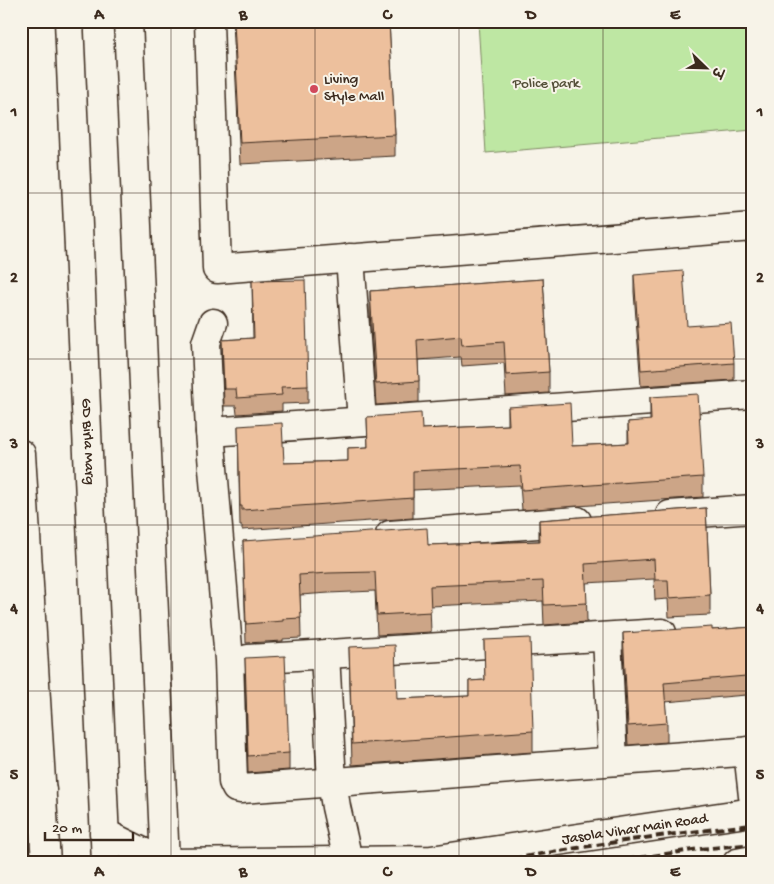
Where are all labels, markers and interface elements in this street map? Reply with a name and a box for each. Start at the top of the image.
text: A [93,7,105,26]
text: B [238,7,248,26]
text: C [382,7,393,26]
text: D [524,7,537,26]
text: E [670,7,681,26]
north arrow [682,42,732,92]
text: उ [705,63,726,81]
place label: Living Style Mall [324,71,384,106]
park label: Police park [512,75,581,93]
marker: Living Style Mall [308,83,320,95]
text: 1 [10,104,17,123]
text: 1 [756,104,763,123]
text: 2 [10,270,18,289]
text: 2 [756,270,764,289]
street label: GD Birla Marg [77,398,98,485]
text: 3 [9,436,18,455]
text: 3 [755,436,764,455]
text: 4 [9,601,18,620]
text: 4 [755,601,764,620]
text: 5 [10,767,19,786]
text: 5 [756,767,765,786]
scale bar [45,809,132,841]
street label: Jasola Vihar Main Road [561,810,710,849]
text: 20 m [52,820,82,838]
text: A [93,864,105,883]
text: B [238,864,248,883]
text: C [382,864,393,883]
text: D [524,864,537,883]
text: E [670,864,681,883]

